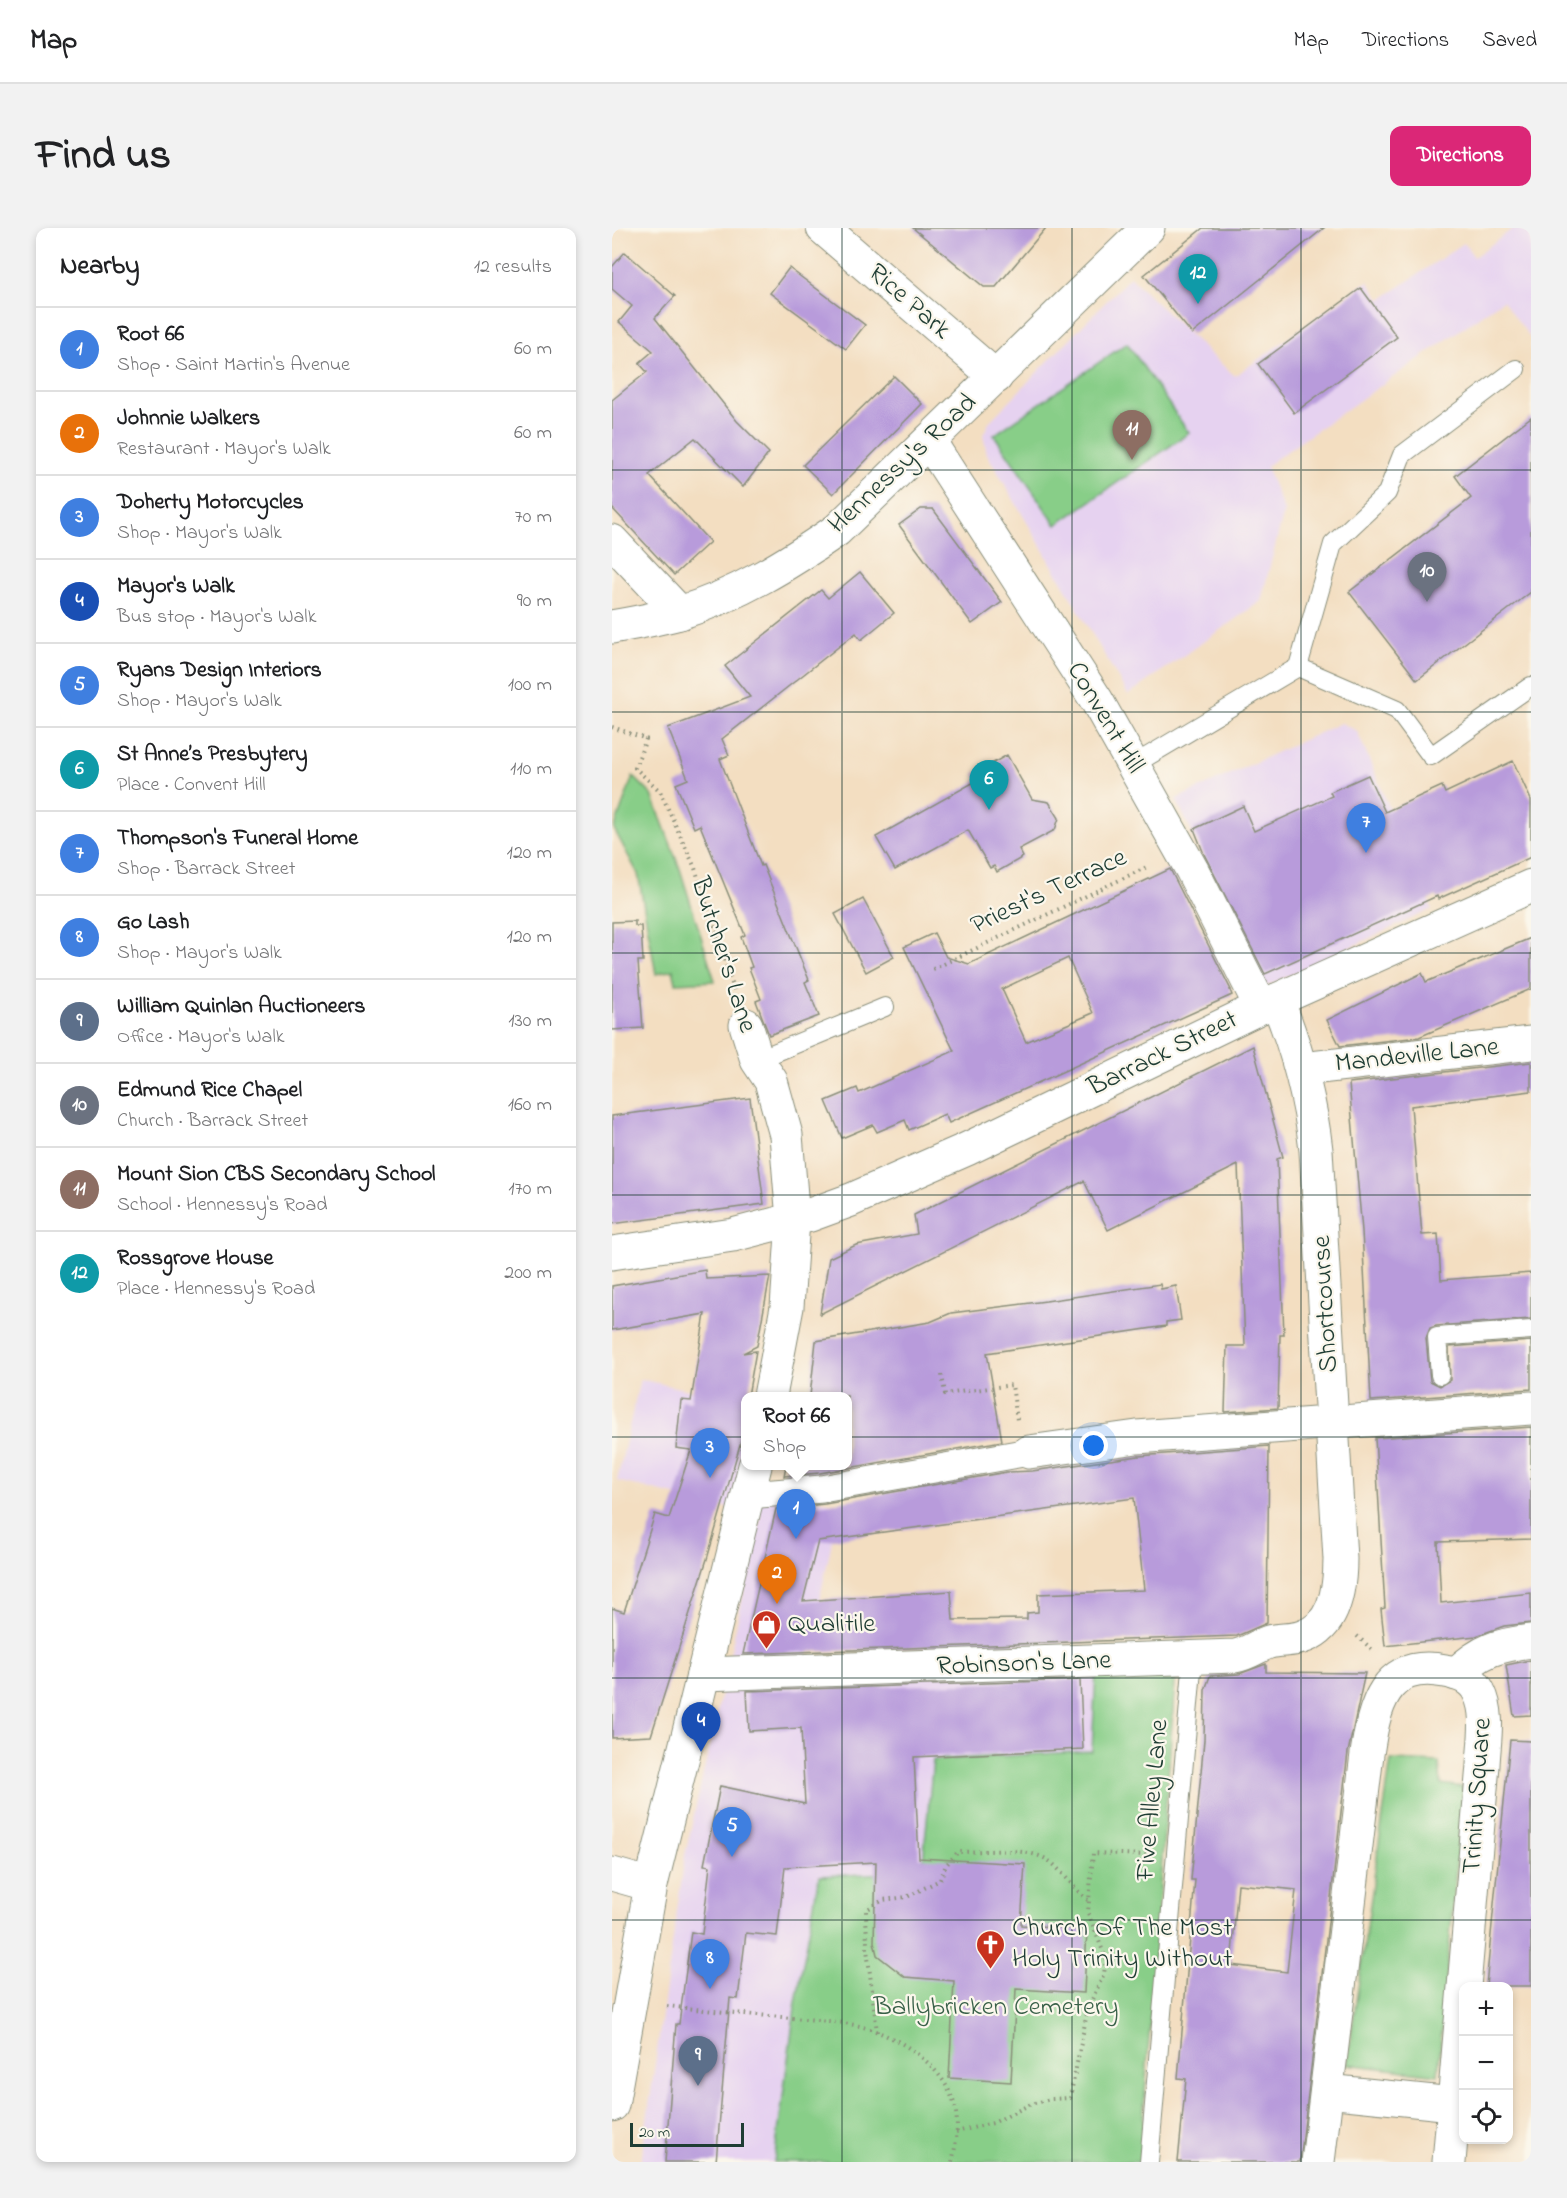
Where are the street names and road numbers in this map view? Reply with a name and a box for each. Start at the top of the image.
street label: Rice Park [859,255,959,349]
street label: Hennessy's Road [820,385,986,543]
street label: Convent Hill [1056,655,1154,781]
street label: Priest's Terrace [964,838,1134,945]
street label: Butcher's Lane [679,871,767,1039]
street label: Barrack Street [1080,1001,1245,1108]
street label: Mandeville Lane [1333,1028,1502,1084]
street label: Shortcourse [1303,1234,1349,1374]
street label: Robinson's Lane [936,1641,1113,1687]
street label: Trinity Square [1453,1716,1503,1876]
street label: Five Alley Lane [1126,1717,1180,1883]

